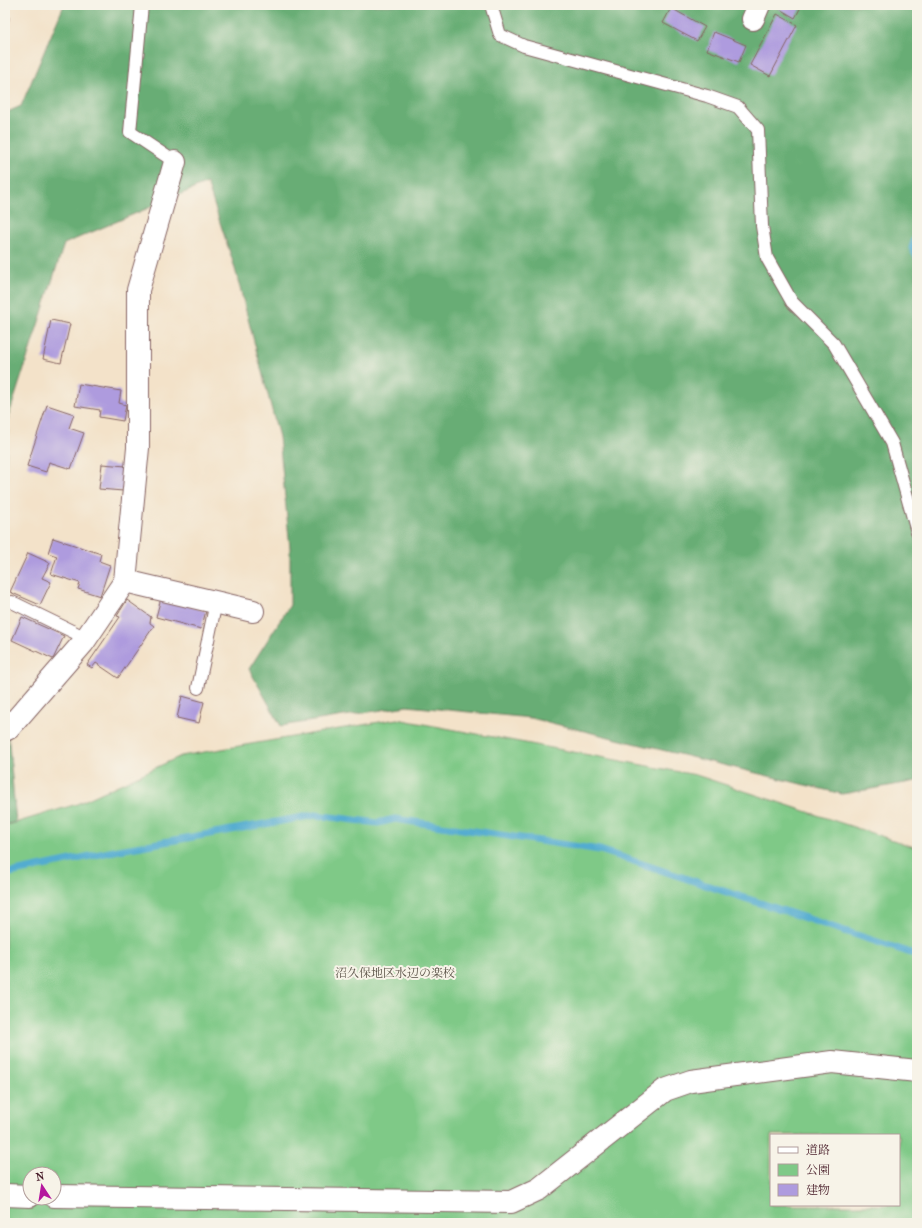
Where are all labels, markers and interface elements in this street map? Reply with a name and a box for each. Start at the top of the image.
park label: 沼久保地区水辺の楽校 [335,966,455,980]
legend [770,1134,900,1206]
text: 道路 [806,1143,830,1157]
text: 公園 [806,1163,830,1177]
north arrow [22,1166,62,1206]
text: N [35,1169,46,1184]
text: 建物 [806,1183,830,1197]

